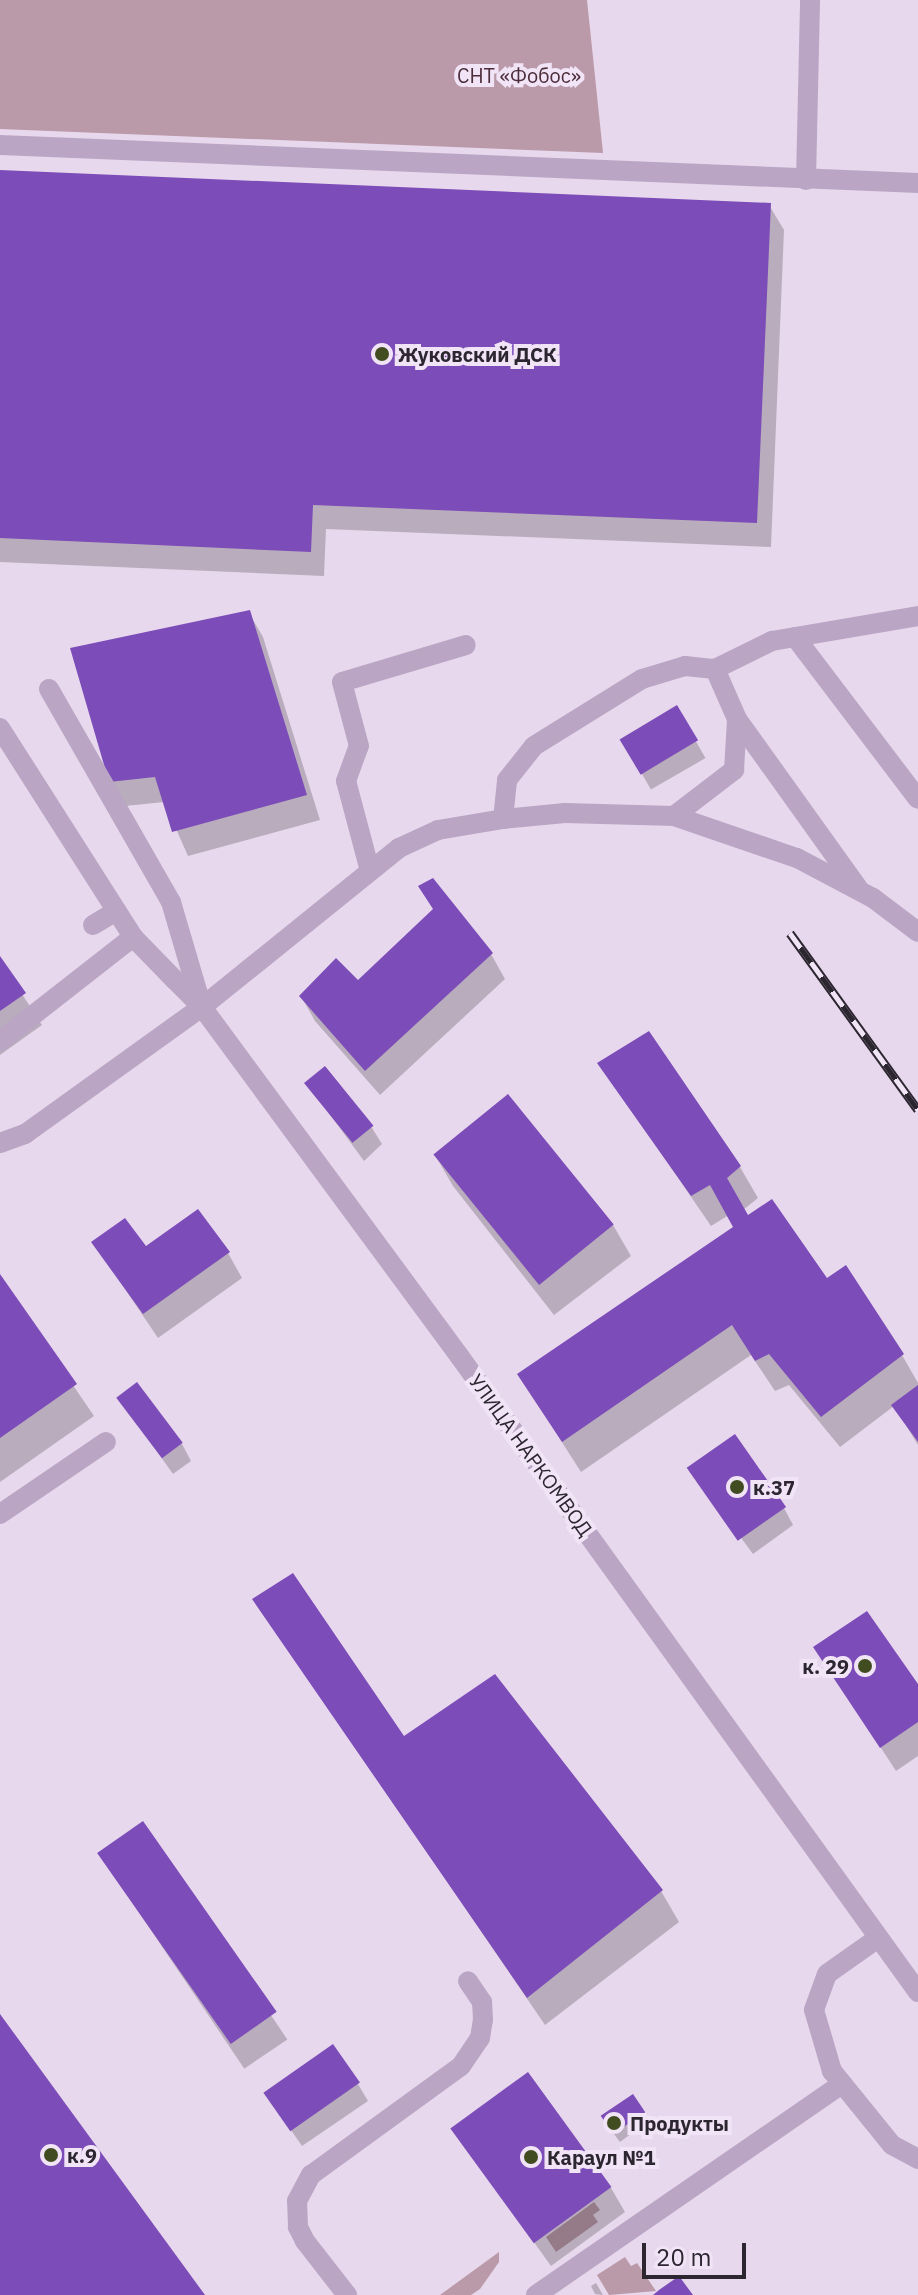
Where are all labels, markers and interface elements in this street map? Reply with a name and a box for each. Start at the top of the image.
park label: СНТ «Фобос» [457,63,581,87]
place label: Жуковский ДСК [398,342,556,366]
marker: Жуковский ДСК [373,345,391,363]
street label: УЛИЦА НАРКОМВОД [464,1369,598,1541]
place label: к.37 [753,1475,795,1499]
marker: к.37 [728,1478,746,1496]
place label: к. 29 [802,1654,849,1678]
marker: к. 29 [856,1657,874,1675]
place label: Продукты [630,2111,729,2135]
marker: Продукты [605,2114,623,2132]
place label: к.9 [67,2143,97,2167]
place label: Караул №1 [547,2145,656,2169]
marker: к.9 [42,2146,60,2164]
marker: Караул №1 [522,2148,540,2166]
scale bar [646,2227,750,2277]
text: 20 m [656,2241,711,2273]

